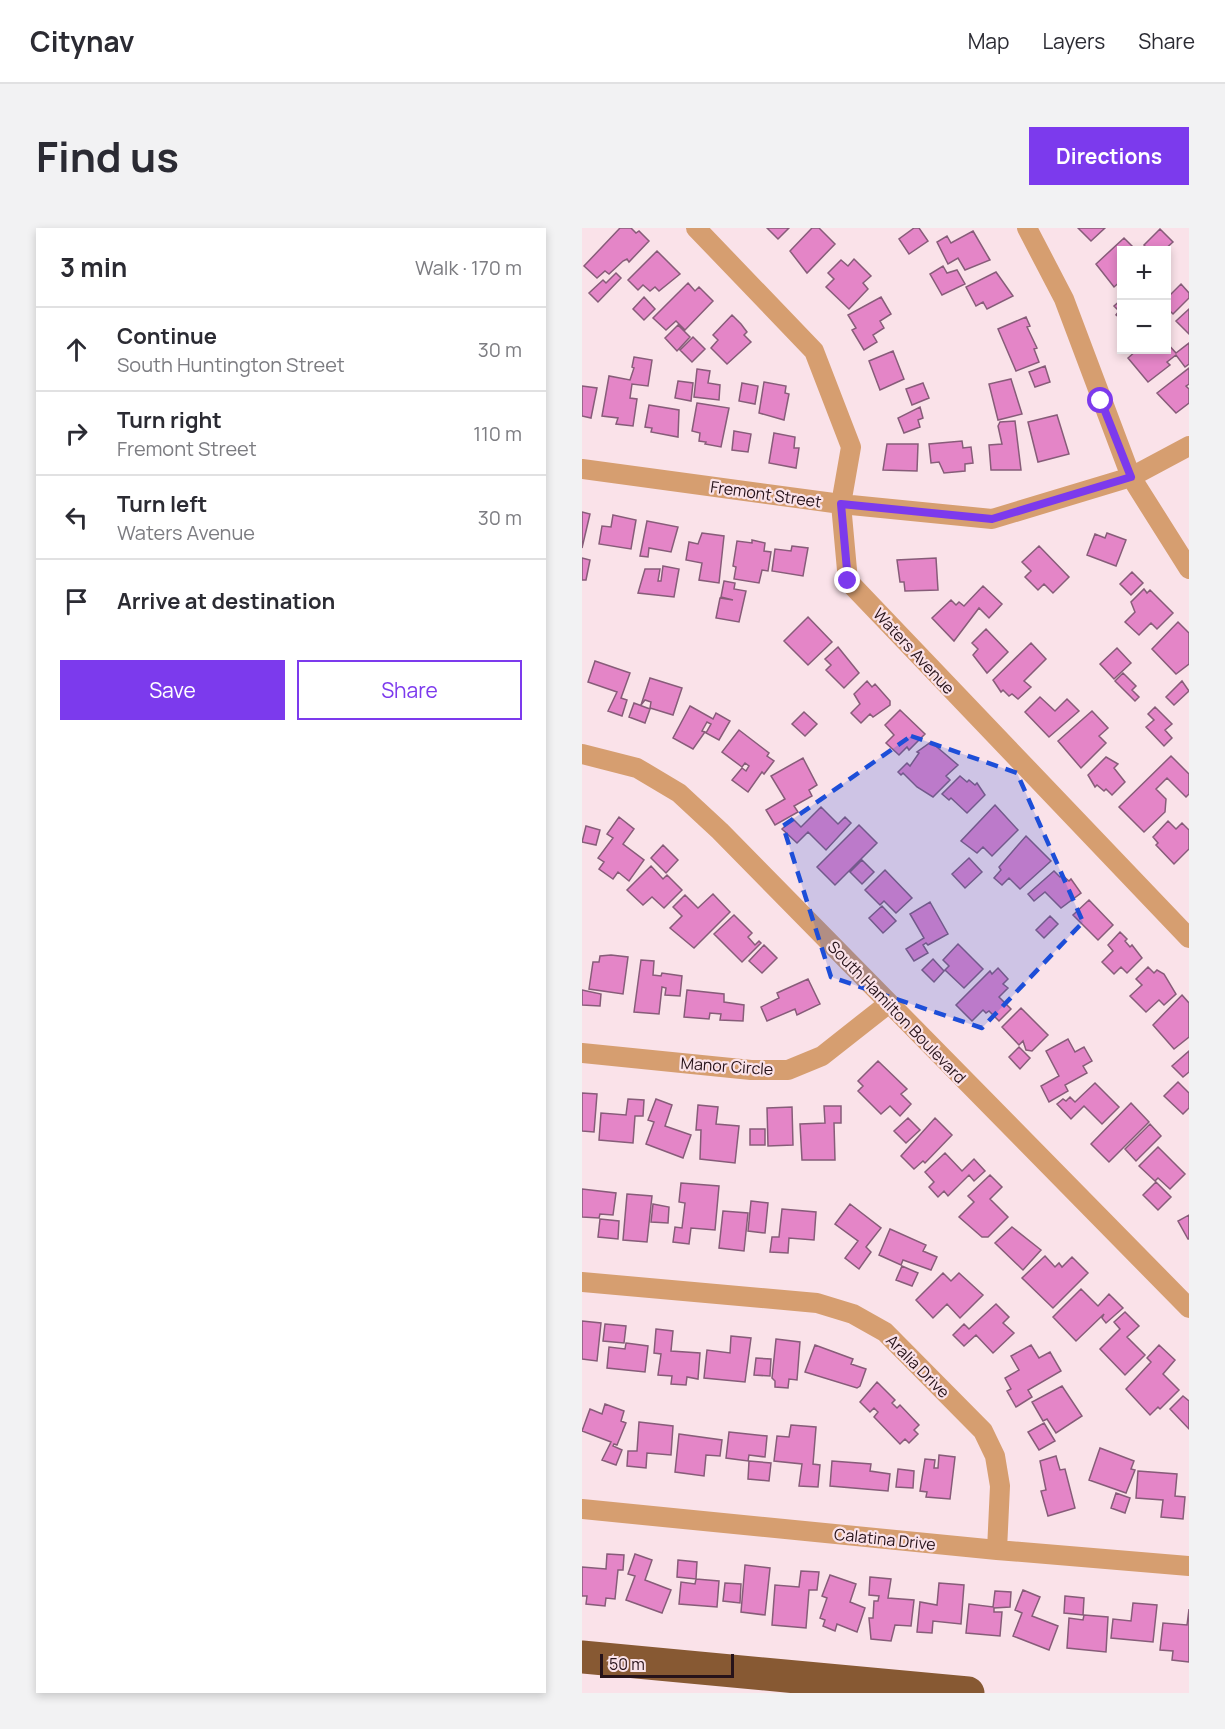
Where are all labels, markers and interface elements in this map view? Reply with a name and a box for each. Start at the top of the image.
text: Citynav [30,22,134,60]
text: Map [968,27,1009,55]
text: Layers [1042,27,1105,55]
text: Share [1138,27,1195,55]
text: Find us [36,127,179,185]
button: Directions [1029,127,1189,185]
map controls [1117,246,1171,354]
button: + [1117,246,1171,300]
text: 3 min [60,249,127,285]
text: Walk · 170 m [415,254,522,281]
button: − [1117,300,1171,354]
text: Continue [117,321,217,351]
icon: ahead [60,333,93,366]
text: 30 m [478,336,522,363]
text: South Huntington Street [117,351,345,378]
route start [1087,387,1113,413]
text: Turn right [117,405,222,435]
icon: right [60,417,93,450]
text: 110 m [473,420,522,447]
text: Fremont Street [117,435,257,462]
street label: Fremont Street [709,475,823,513]
text: Turn left [117,489,207,519]
icon: left [60,501,93,534]
text: 30 m [478,504,522,531]
text: Waters Avenue [117,519,255,546]
route end [834,567,860,593]
icon: arrive [60,585,93,618]
text: Arrive at destination [117,586,335,616]
street label: Waters Avenue [868,603,960,699]
button: Save [60,660,285,720]
button: Share [297,660,522,720]
street label: South Hamilton Boulevard [823,936,971,1088]
street label: Manor Circle [680,1052,774,1080]
street label: Aralia Drive [881,1329,955,1403]
street label: Calatina Drive [833,1523,937,1555]
scale bar [600,1651,734,1678]
text: 50 m [609,1653,645,1675]

